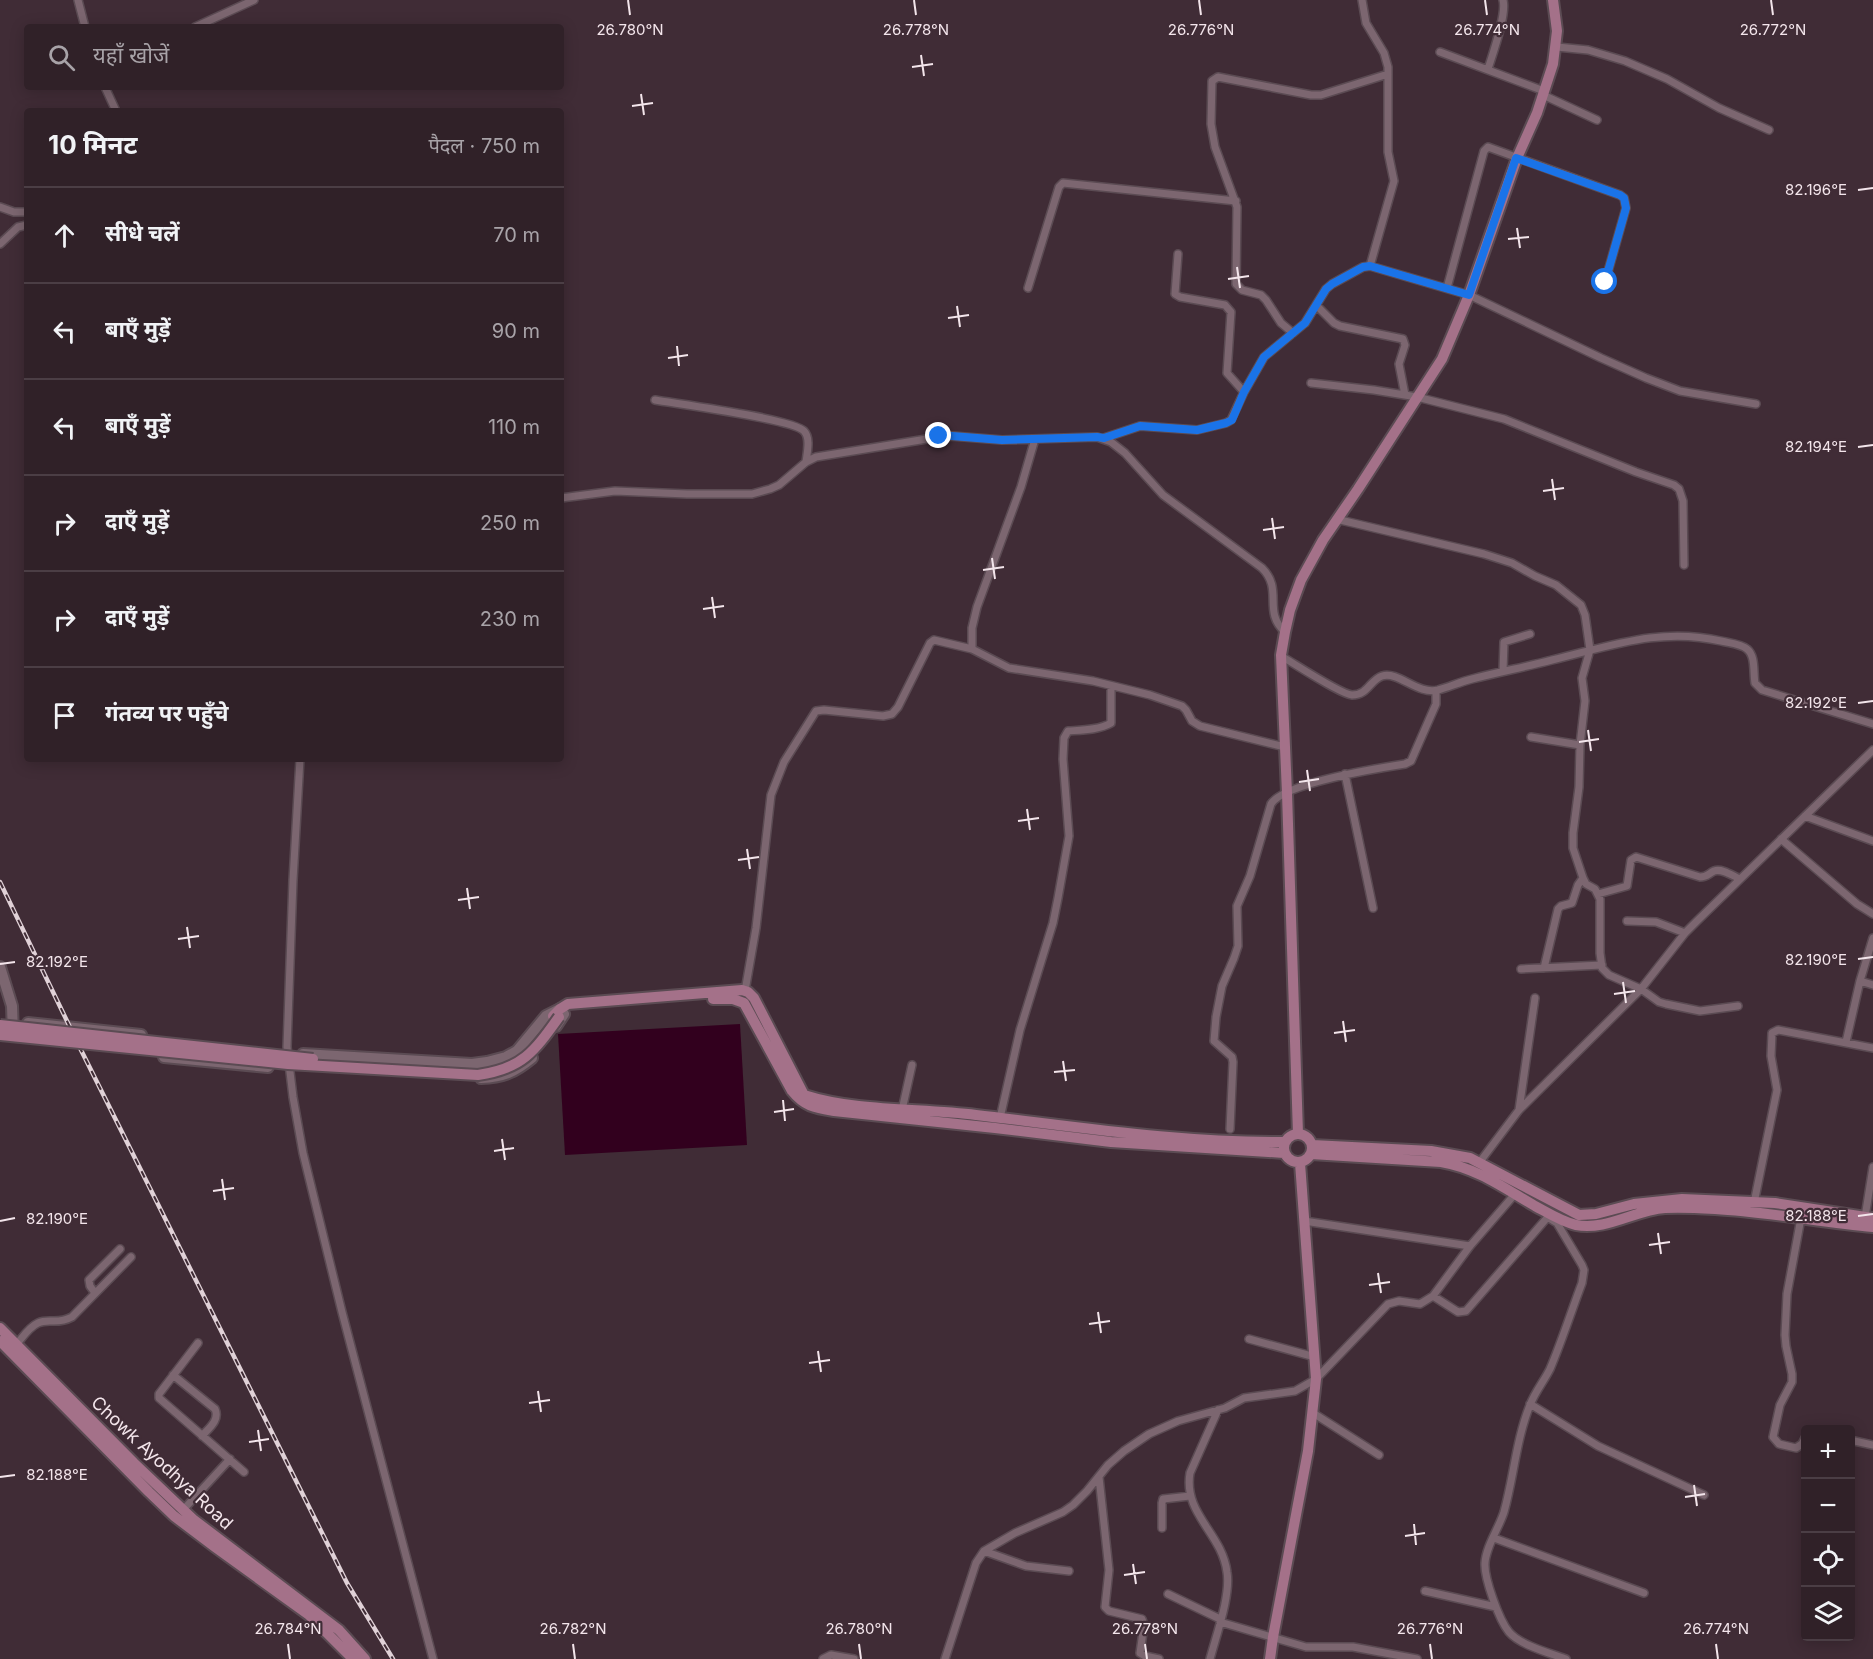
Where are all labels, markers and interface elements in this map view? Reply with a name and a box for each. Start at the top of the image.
text: 26.780°N [596,20,664,39]
text: 26.778°N [883,20,949,39]
text: 26.776°N [1168,20,1234,39]
text: 26.774°N [1454,20,1520,39]
text: 26.772°N [1740,20,1806,39]
search box [24,24,564,90]
icon: search [45,41,78,74]
text: यहाँ खोजें [93,42,169,68]
text: 10 मिनट [48,129,137,160]
text: पैदल · 750 m [428,134,540,158]
text: 82.196°E [1785,180,1847,199]
icon: ahead [48,219,81,252]
text: सीधे चलें [105,220,180,246]
text: 70 m [493,223,540,247]
route start [1591,268,1617,294]
icon: left [48,315,81,348]
text: बाएँ मुड़ें [105,316,171,342]
text: 90 m [492,319,540,343]
icon: left [48,411,81,444]
text: बाएँ मुड़ें [105,412,171,438]
text: 110 m [488,415,540,439]
route end [925,422,951,448]
text: 82.194°E [1785,437,1847,456]
icon: right [48,507,81,540]
text: दाएँ मुड़ें [105,508,169,534]
text: 250 m [480,511,540,535]
icon: right [48,603,81,636]
text: दाएँ मुड़ें [105,604,169,630]
text: 230 m [480,607,540,631]
text: 82.192°E [1785,693,1847,712]
icon: arrive [48,699,81,732]
text: गंतव्य पर पहुँचे [105,700,229,726]
text: 82.190°E [1785,950,1847,969]
text: 82.192°E [26,952,88,971]
text: 82.188°E [1785,1206,1847,1225]
text: 82.190°E [26,1209,88,1228]
street label: Chowk Ayodhya Road [87,1392,237,1534]
map controls [1801,1425,1855,1641]
button: + [1801,1425,1855,1479]
text: 82.188°E [26,1465,88,1484]
button: − [1801,1479,1855,1533]
button: locate [1801,1533,1855,1587]
button: layers [1801,1587,1855,1641]
text: 26.784°N [254,1619,322,1638]
text: 26.782°N [540,1619,606,1638]
text: 26.780°N [825,1619,893,1638]
text: 26.778°N [1112,1619,1178,1638]
text: 26.776°N [1397,1619,1463,1638]
text: 26.774°N [1683,1619,1749,1638]

